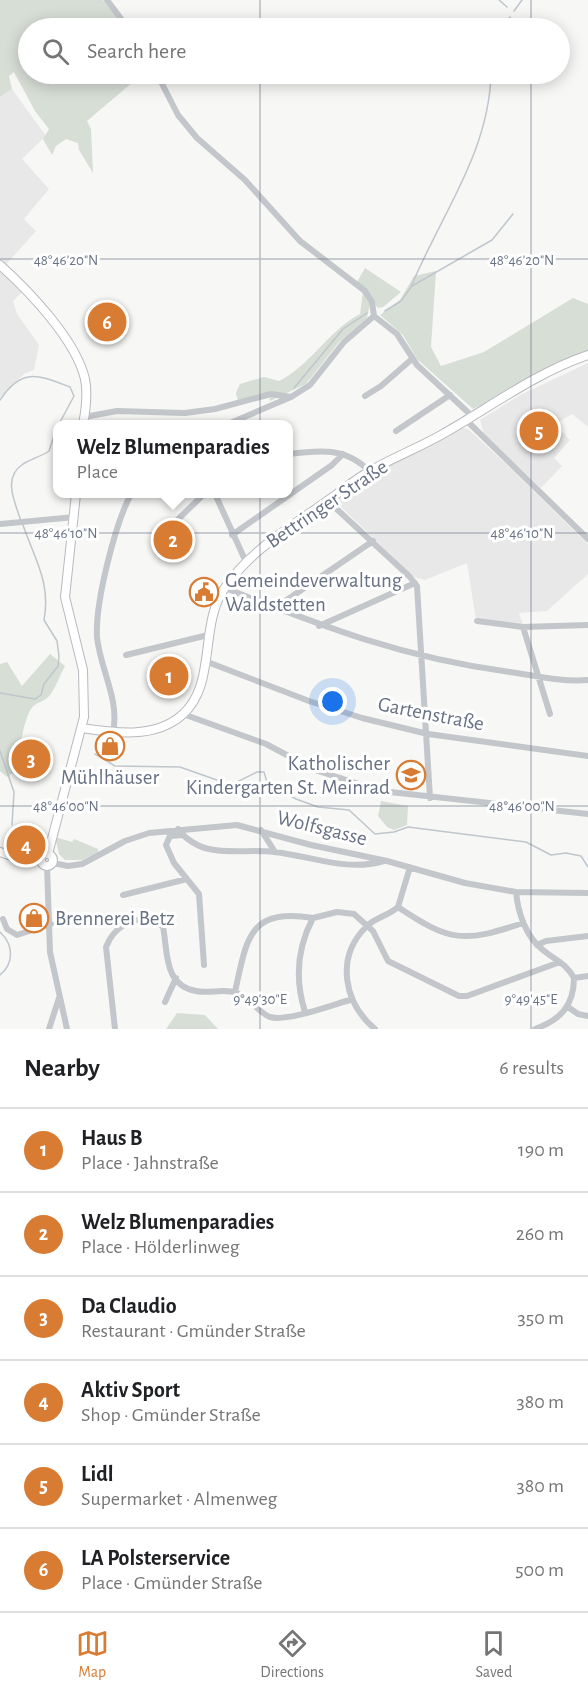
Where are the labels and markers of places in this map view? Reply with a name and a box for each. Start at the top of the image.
pin: 6 [88,300,126,344]
pin: 5 [520,408,558,454]
pin: 2 [154,518,192,562]
place label: Gemeindeverwaltung Waldstetten [225,570,403,615]
public building icon: Gemeindeverwaltung Waldstetten [188,576,220,608]
pin: 1 [150,654,188,698]
shop icon: Mühlhäuser [94,730,126,762]
pin: 3 [12,736,51,782]
place label: Katholischer Kindergarten St. Meinrad [186,753,390,798]
school or university icon: Katholischer Kindergarten St. Meinrad [395,759,427,791]
place label: Mühlhäuser [61,767,159,788]
pin: 4 [6,822,46,868]
shop icon: Brennerei Betz [18,902,50,934]
place label: Brennerei Betz [55,908,175,929]

